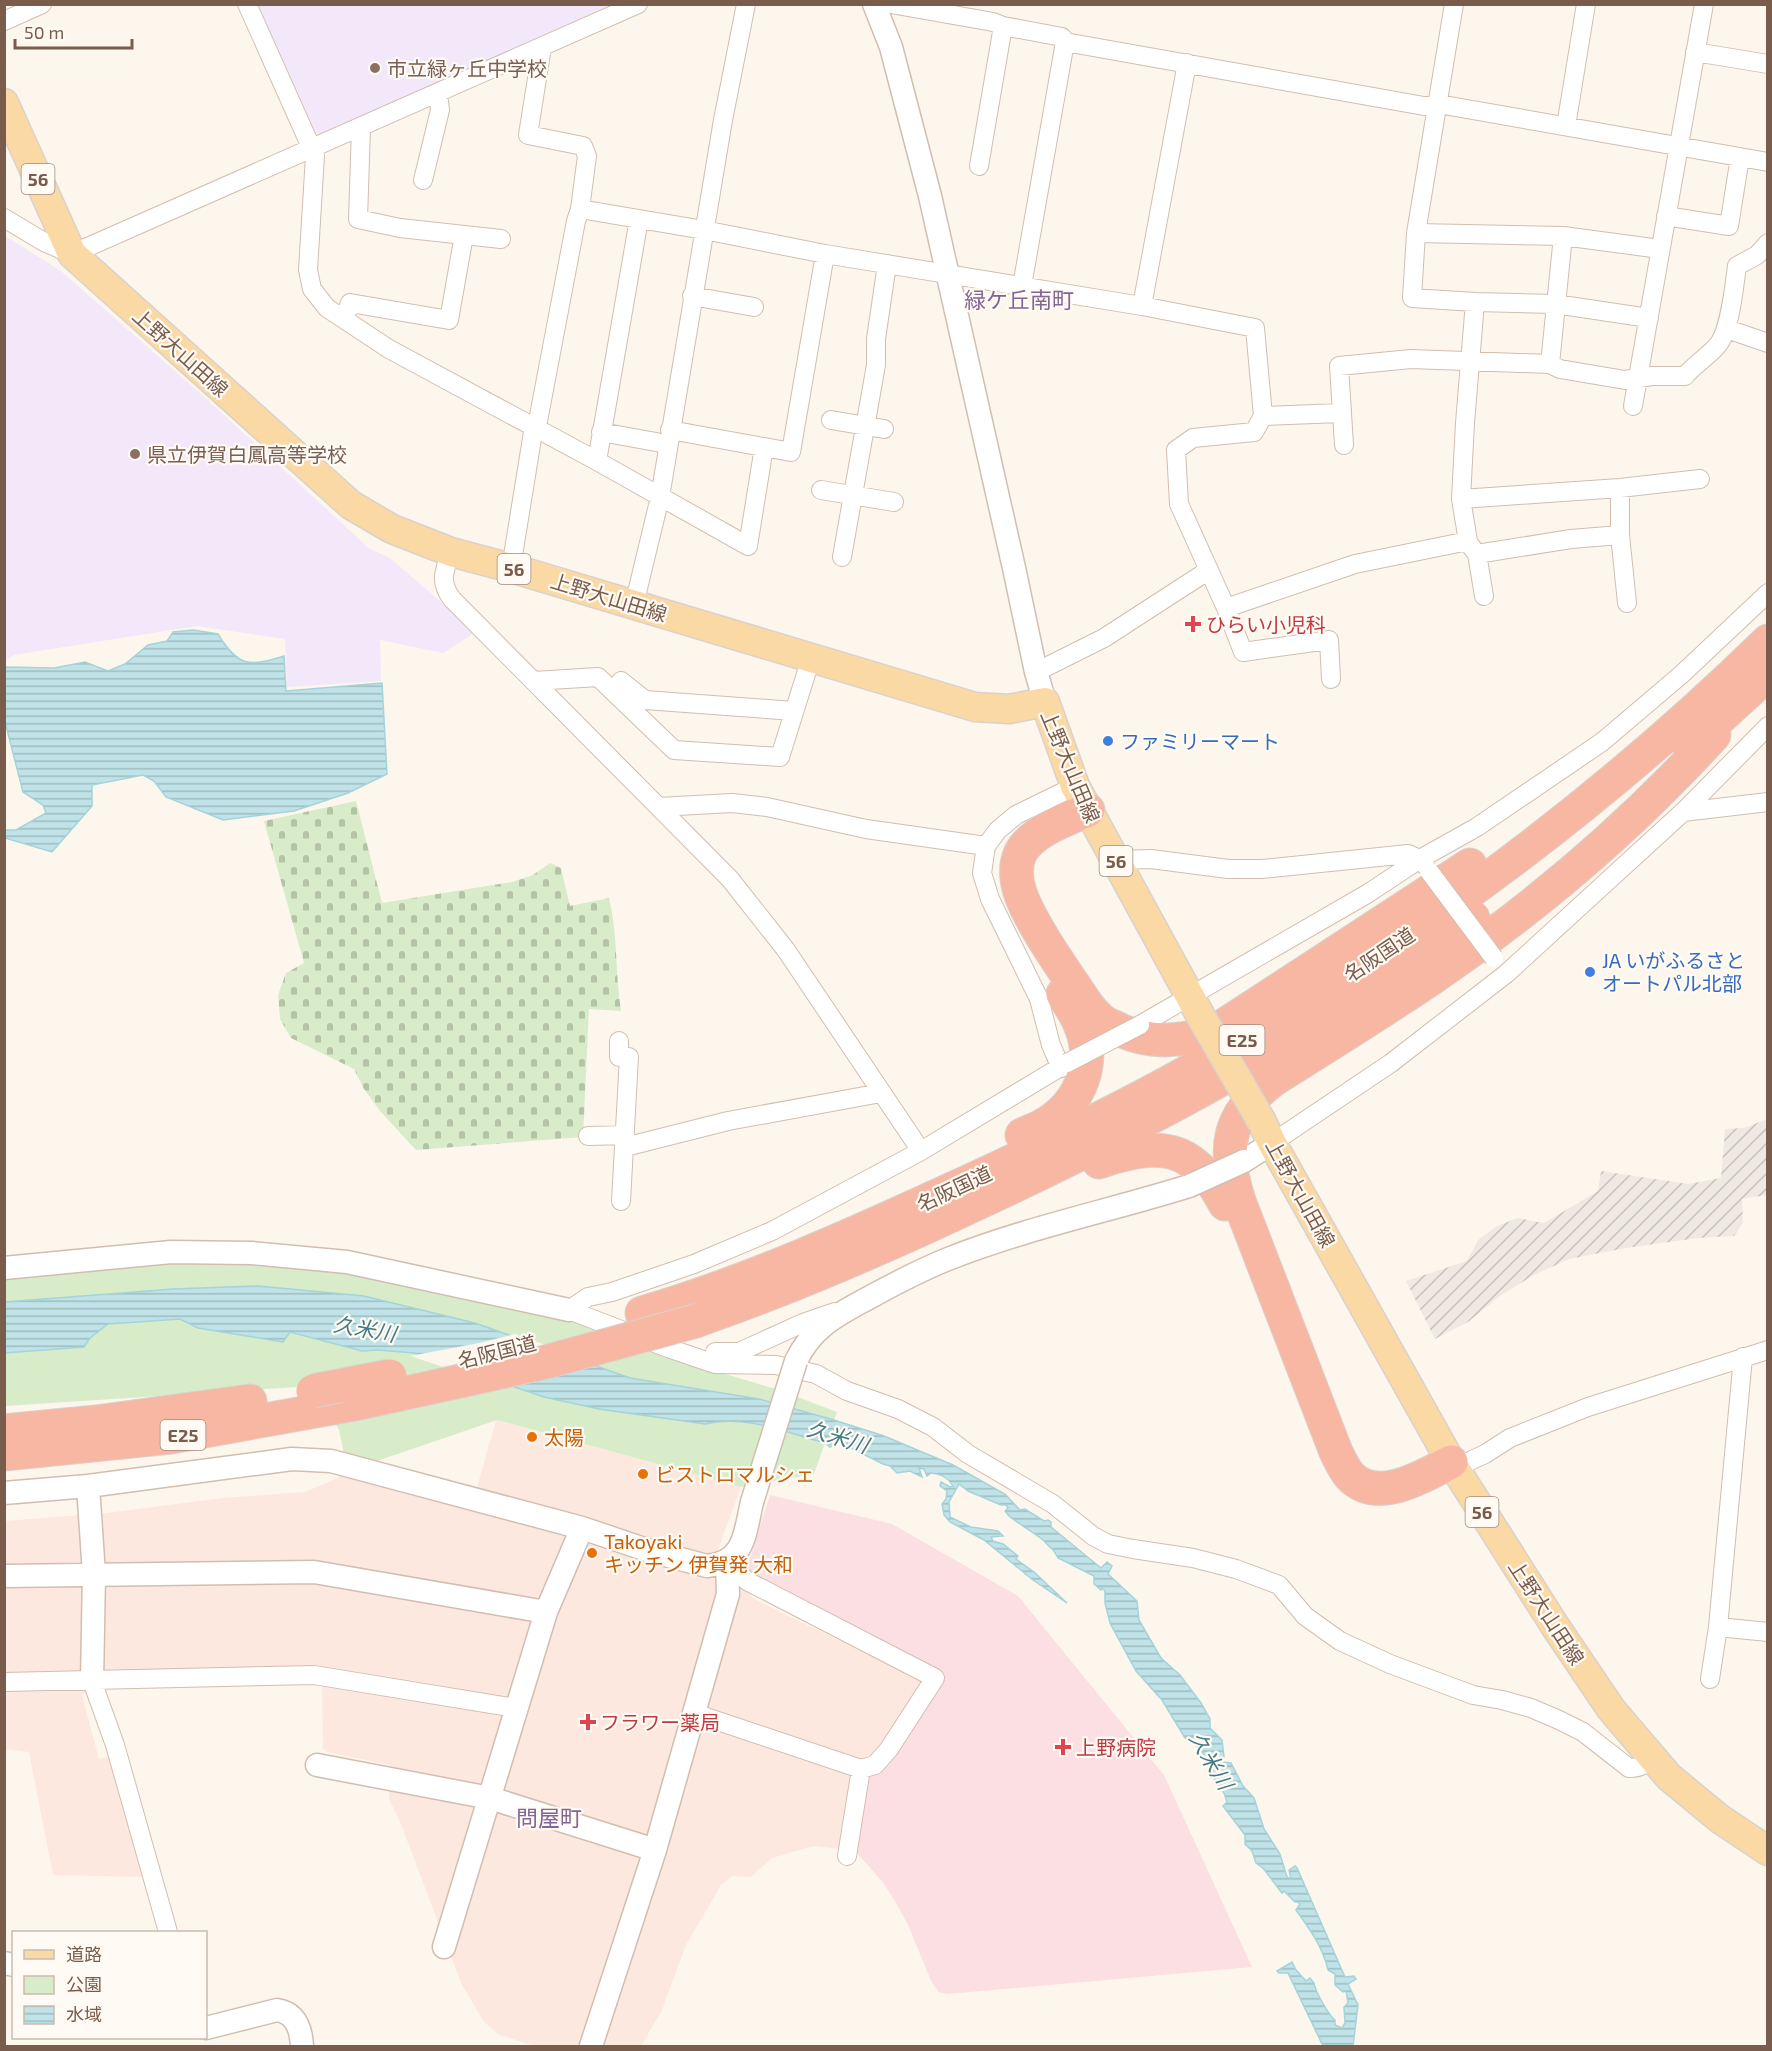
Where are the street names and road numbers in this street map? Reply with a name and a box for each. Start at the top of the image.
road number: 56 [22,164,54,194]
street label: 上野大山田線 [128,303,234,401]
road number: 56 [498,554,530,584]
street label: 上野大山田線 [548,568,670,626]
street label: 上野大山田線 [1037,706,1105,826]
road number: 56 [1100,846,1132,876]
street label: 名阪国道 [1339,922,1419,986]
road number: E25 [1220,1025,1264,1055]
street label: 上野大山田線 [1261,1135,1341,1251]
street label: 名阪国道 [913,1160,995,1216]
street label: 名阪国道 [455,1330,539,1372]
road number: E25 [160,1420,206,1450]
road number: 56 [1466,1497,1498,1527]
street label: 上野大山田線 [1504,1555,1590,1669]

